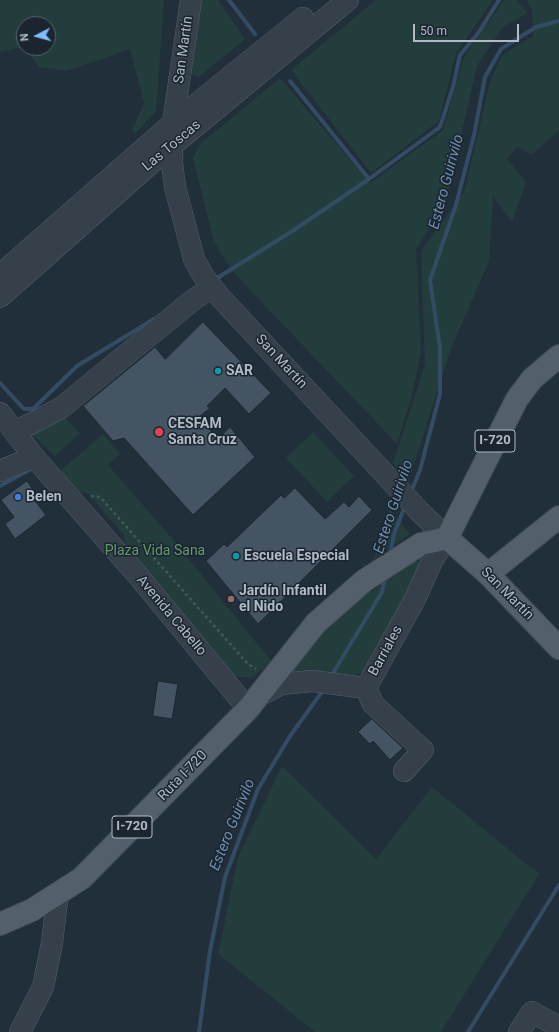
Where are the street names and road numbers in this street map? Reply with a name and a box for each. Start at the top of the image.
street label: San Martín [171,15,197,85]
street label: Las Toscas [139,117,205,175]
street label: San Martín [252,331,310,393]
road number: I-720 [475,430,515,452]
street label: San Martín [477,564,537,624]
street label: Avenida Cabello [132,572,210,660]
street label: Barriales [365,623,407,679]
street label: Ruta I-720 [155,747,211,805]
road number: I-720 [112,816,152,838]

